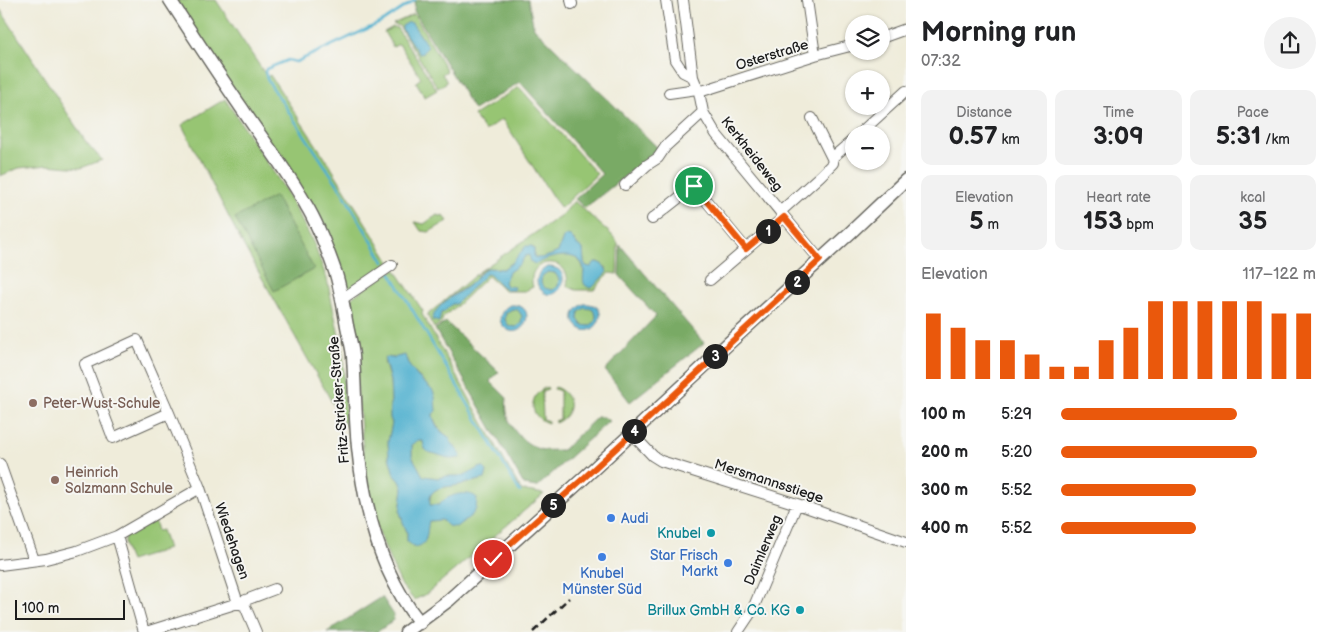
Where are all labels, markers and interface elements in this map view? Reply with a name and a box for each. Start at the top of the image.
map controls [845,15,890,170]
button: layers [845,15,890,60]
text: Morning run [921,16,1076,49]
button: share [1264,17,1316,69]
street label: Osterstraße [734,36,810,74]
text: 07:32 [921,52,961,71]
button: + [845,70,890,115]
text: Distance [956,104,1012,121]
text: Time [1103,104,1134,121]
text: Pace [1237,104,1269,121]
street label: Kerkheideweg [717,113,787,195]
text: 0.57 [948,121,998,152]
text: 3:09 [1093,121,1144,152]
text: 5:31 [1216,121,1261,152]
button: − [845,125,890,170]
text: km [998,131,1020,148]
text: /km [1261,131,1290,148]
pin [673,165,715,207]
icon: arrive [680,172,708,200]
text: Elevation [955,189,1013,206]
text: Heart rate [1086,189,1151,206]
text: kcal [1240,189,1265,206]
text: 5 [969,206,984,237]
text: 153 [1083,206,1123,237]
text: 35 [1238,206,1267,237]
text: m [984,216,999,233]
text: bpm [1123,216,1154,233]
pin: 1 [756,218,780,244]
text: 1 [766,223,771,240]
text: Elevation [921,265,988,284]
text: 117–122 m [1243,265,1316,284]
pin: 2 [784,270,810,294]
text: 2 [793,274,802,291]
street label: Fritz-Stricker-Straße [325,336,353,464]
pin: 3 [702,344,728,368]
text: 3 [711,348,720,365]
place label: Peter-Wust-Schule [43,395,160,412]
marker: Peter-Wust-Schule [27,397,39,409]
text: 100 m [921,405,966,424]
text: 5:29 [1001,405,1032,424]
pin: 4 [622,418,646,444]
text: 4 [630,423,639,440]
text: 200 m [921,443,968,462]
text: 5:20 [1001,443,1032,462]
street label: Mersmannsstiege [712,455,826,507]
place label: Heinrich Salzmann Schule [65,464,173,497]
marker: Heinrich Salzmann Schule [49,474,61,486]
text: 300 m [921,481,968,500]
text: 5:52 [1001,481,1032,500]
pin: 5 [540,492,566,518]
text: 5 [549,497,558,514]
street label: Wiedehagen [211,500,253,582]
place label: Audi [621,510,649,527]
marker: Audi [605,512,617,524]
street label: Daimlerweg [741,512,785,588]
text: 400 m [921,519,968,538]
text: 5:52 [1001,519,1032,538]
place label: Knubel [657,525,701,542]
marker: Knubel [705,527,717,539]
pin [472,538,514,580]
icon: check [479,545,507,573]
place label: Star Frisch Markt [650,547,719,580]
marker: Knubel Münster Süd [596,551,608,563]
marker: Star Frisch Markt [722,557,734,569]
place label: Knubel Münster Süd [562,565,642,598]
scale bar [15,597,125,620]
text: 100 m [22,600,59,617]
place label: Brillux GmbH & Co. KG [647,602,790,619]
marker: Brillux GmbH & Co. KG [794,604,806,616]

